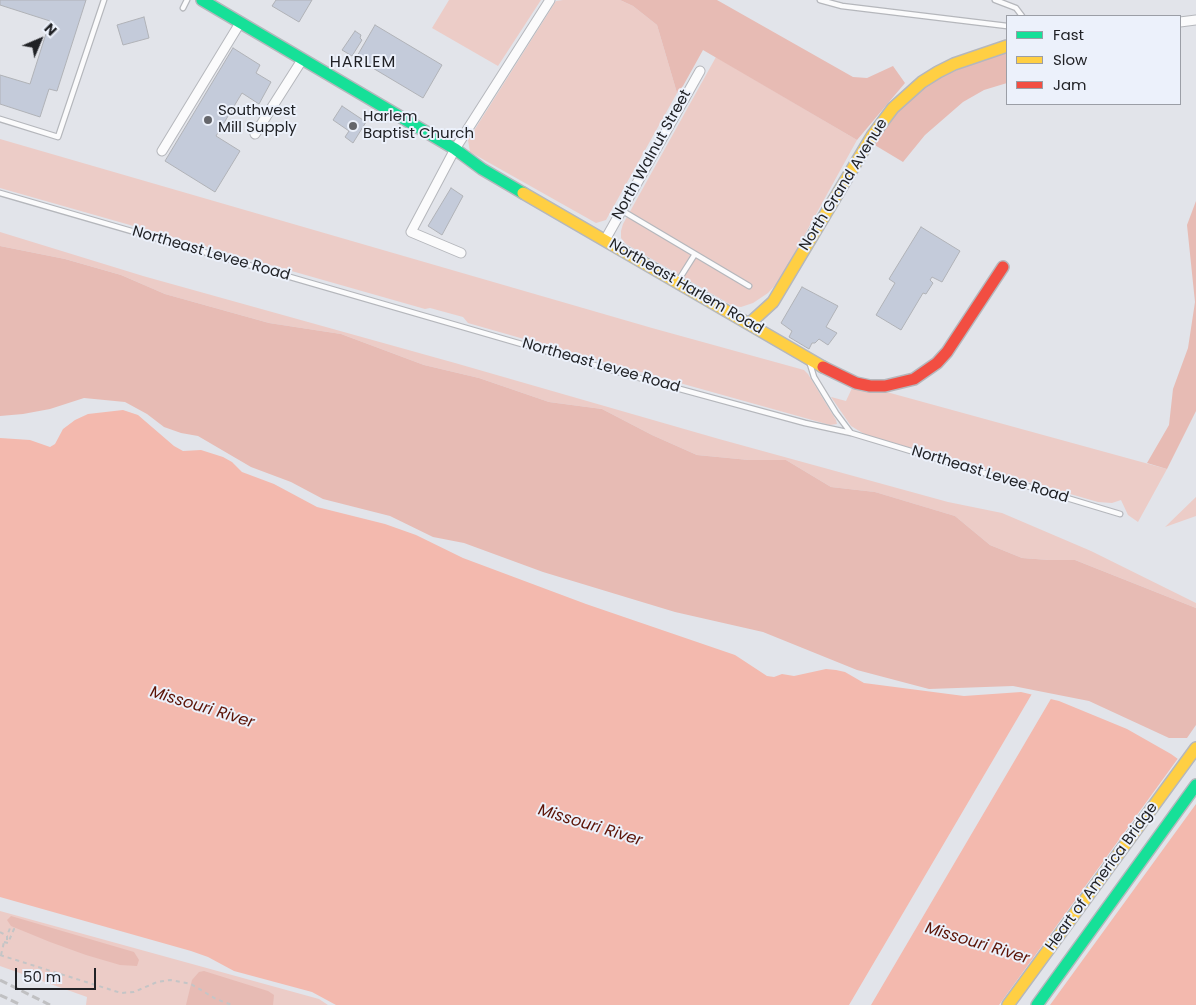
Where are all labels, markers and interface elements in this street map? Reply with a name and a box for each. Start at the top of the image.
north arrow [15,15,65,65]
legend [1006,15,1181,105]
text: N [40,19,61,40]
text: Fast [1053,24,1084,45]
text: Slow [1053,49,1087,70]
district label: HARLEM [329,53,397,73]
text: Jam [1053,74,1087,95]
street label: North Walnut Street [609,87,695,223]
place label: Southwest Mill Supply [218,102,297,137]
place label: Harlem Baptist Church [363,108,474,143]
marker: Southwest Mill Supply [202,114,214,126]
street label: North Grand Avenue [796,116,892,254]
marker: Harlem Baptist Church [347,120,359,132]
street label: Northeast Levee Road [130,223,292,285]
street label: Northeast Harlem Road [606,235,766,339]
street label: Northeast Levee Road [520,335,682,397]
street label: Northeast Levee Road [909,443,1071,507]
water label: Missouri River [148,683,256,733]
street label: Heart of America Bridge [1042,799,1162,955]
water label: Missouri River [536,801,644,851]
water label: Missouri River [923,919,1031,969]
scale bar [18,958,99,990]
text: 50 m [23,966,61,987]

